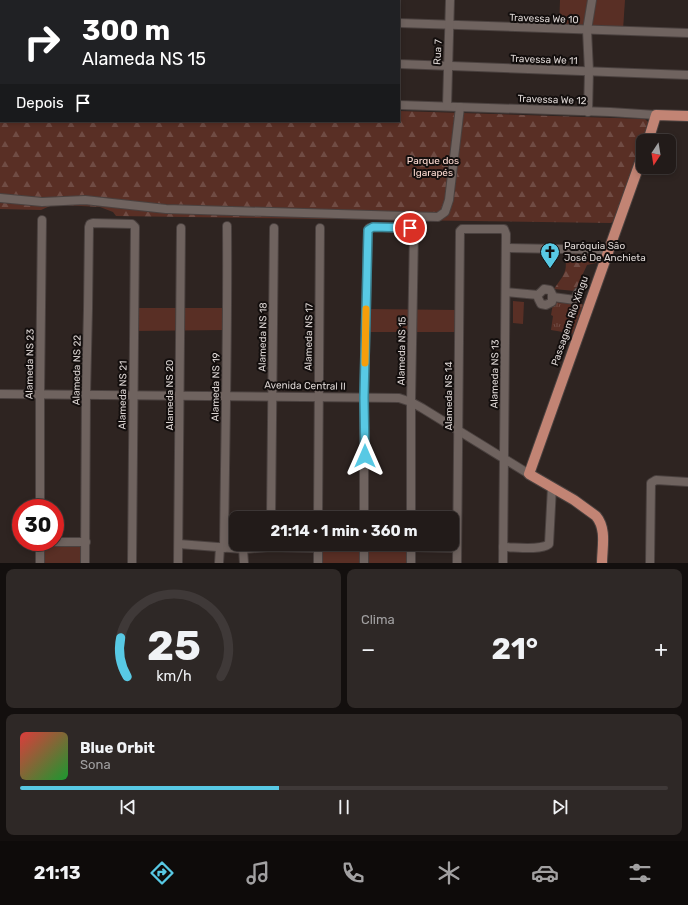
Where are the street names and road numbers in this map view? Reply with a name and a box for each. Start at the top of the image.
street label: Travessa We 10 [509,12,579,26]
street label: Rua 7 [431,39,445,65]
street label: Travessa We 11 [510,53,578,67]
street label: Travessa We 12 [517,93,587,107]
street label: Passagem Rio Xingu [549,274,591,368]
street label: Alameda NS 18 [256,302,270,372]
street label: Alameda NS 17 [302,303,316,371]
street label: Alameda NS 15 [395,316,409,386]
street label: Alameda NS 23 [23,329,37,399]
street label: Alameda NS 22 [70,335,84,405]
street label: Alameda NS 13 [488,339,502,409]
street label: Alameda NS 19 [209,352,223,422]
street label: Alameda NS 21 [116,360,130,430]
street label: Alameda NS 20 [164,360,176,430]
street label: Alameda NS 14 [443,361,455,431]
street label: Avenida Central II [264,379,346,393]

